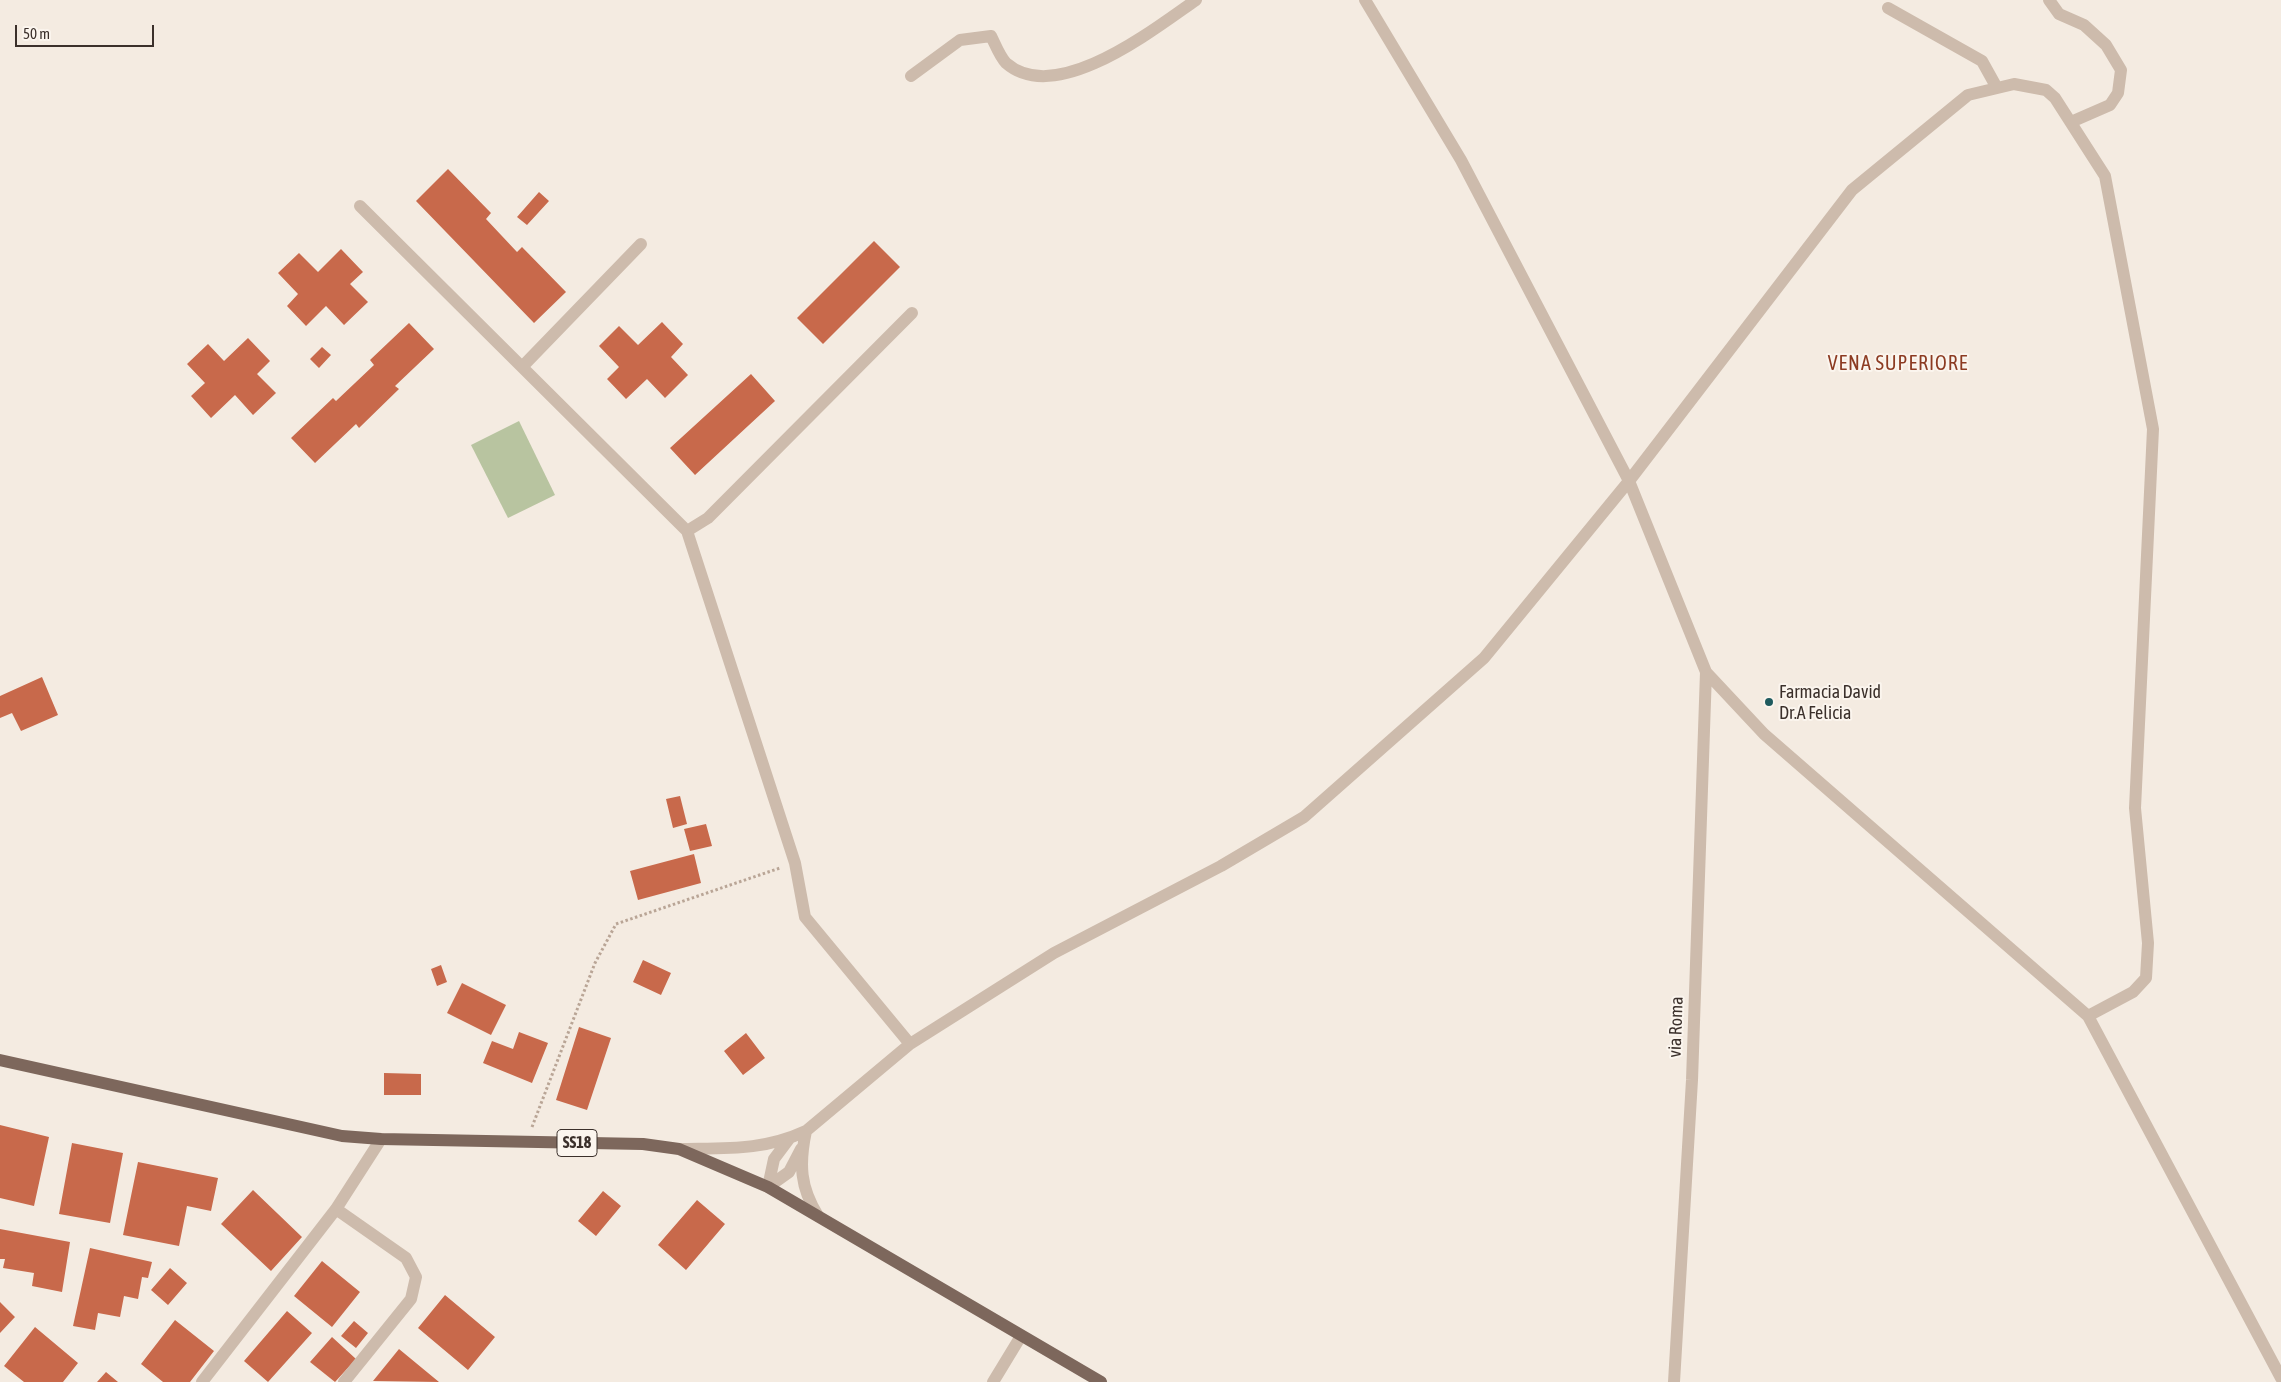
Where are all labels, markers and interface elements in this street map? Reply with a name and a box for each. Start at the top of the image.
scale bar [18,15,156,47]
text: 50 m [23,25,50,42]
district label: VENA SUPERIORE [1826,352,1970,376]
place label: Farmacia David Dr.A Felicia [1779,681,1881,724]
marker: Farmacia David Dr.A Felicia [1763,696,1775,708]
street label: via Roma [1664,996,1688,1058]
road number: SS18 [557,1130,597,1156]

